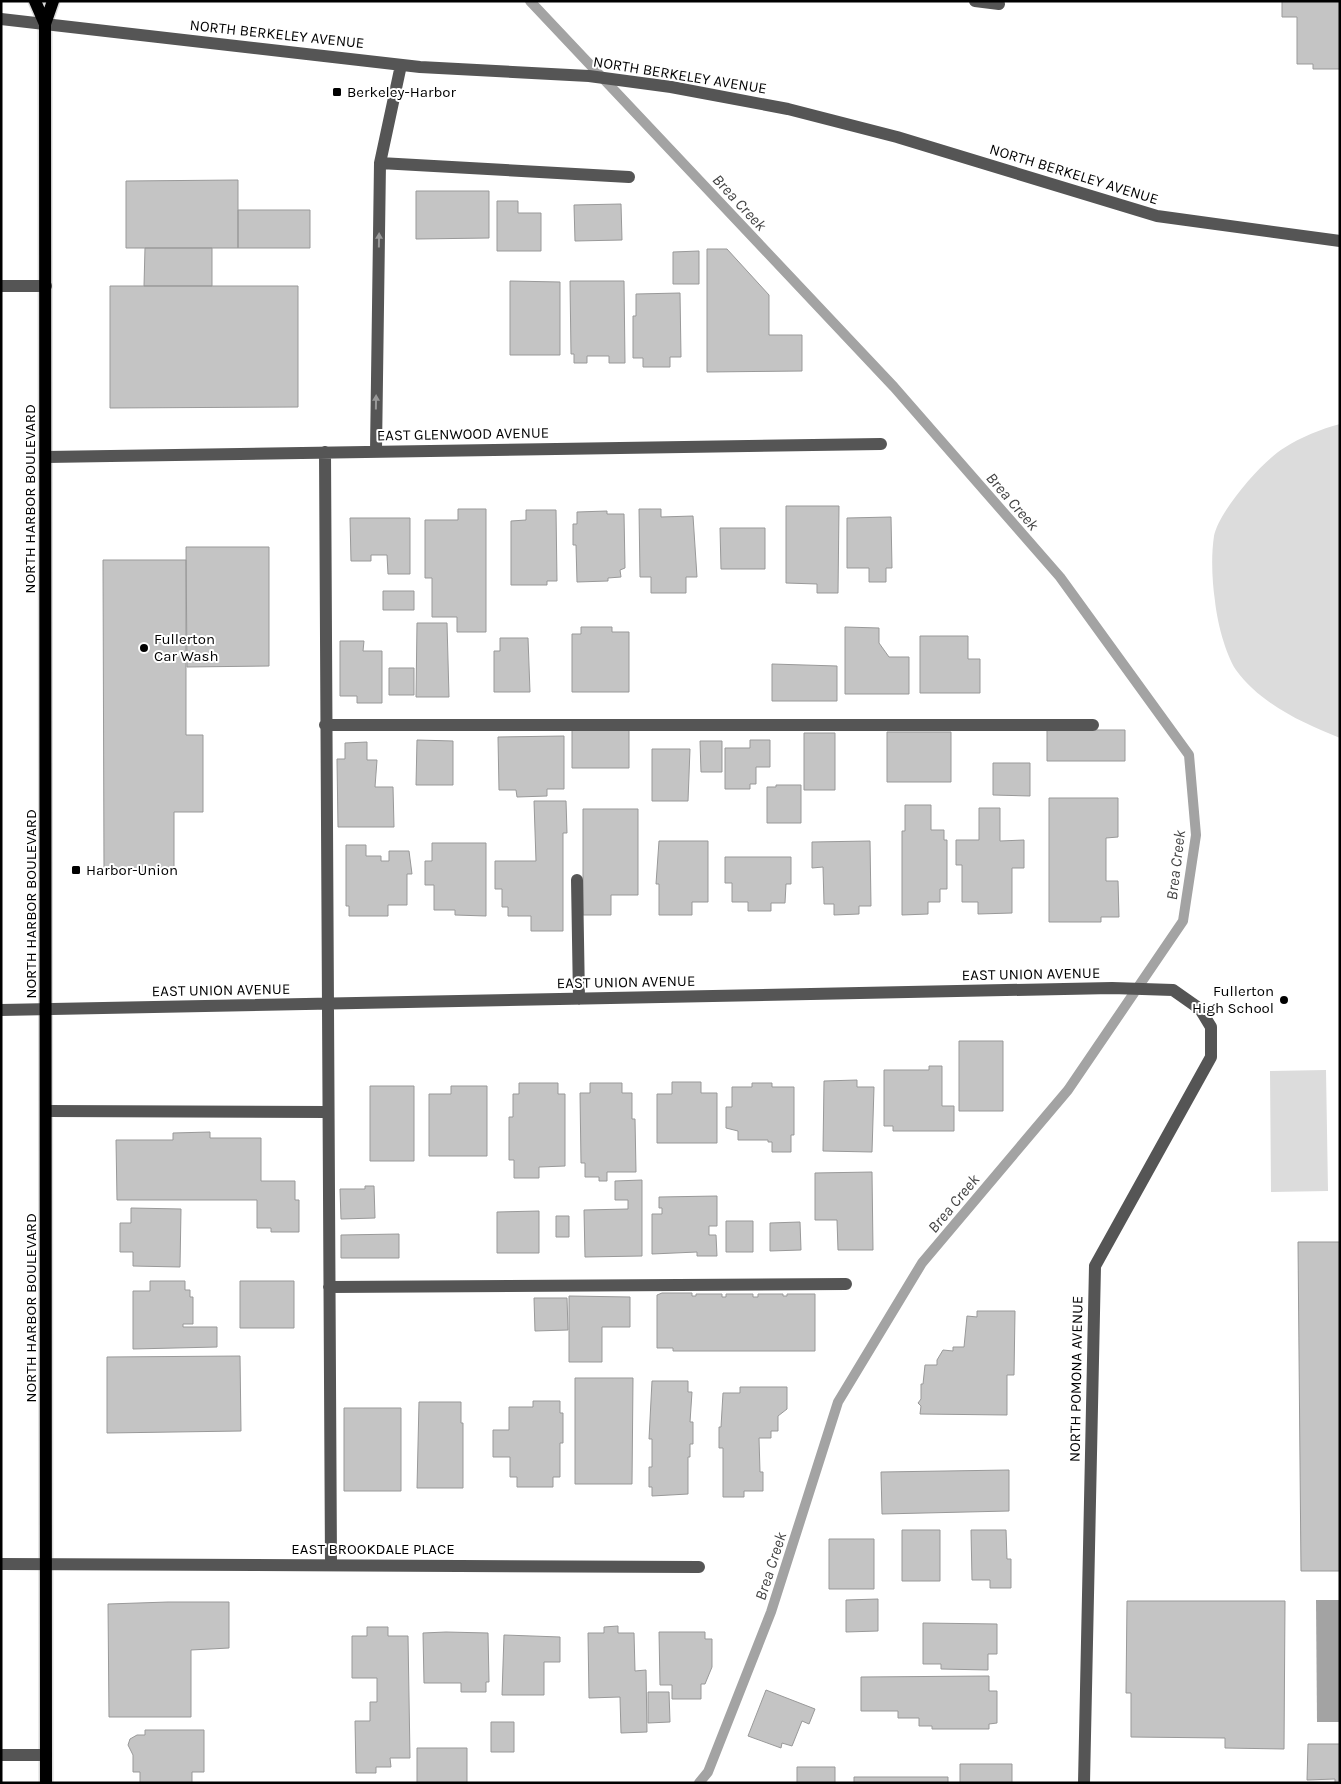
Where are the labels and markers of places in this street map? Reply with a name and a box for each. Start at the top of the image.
place label: Berkeley-Harbor [347,83,456,101]
marker: Berkeley-Harbor [331,86,343,98]
place label: Fullerton Car Wash [154,630,219,665]
marker: Fullerton Car Wash [138,642,150,654]
place label: Harbor-Union [86,861,178,879]
marker: Harbor-Union [70,864,82,876]
place label: Fullerton High School [1192,982,1274,1017]
marker: Fullerton High School [1278,994,1290,1006]

